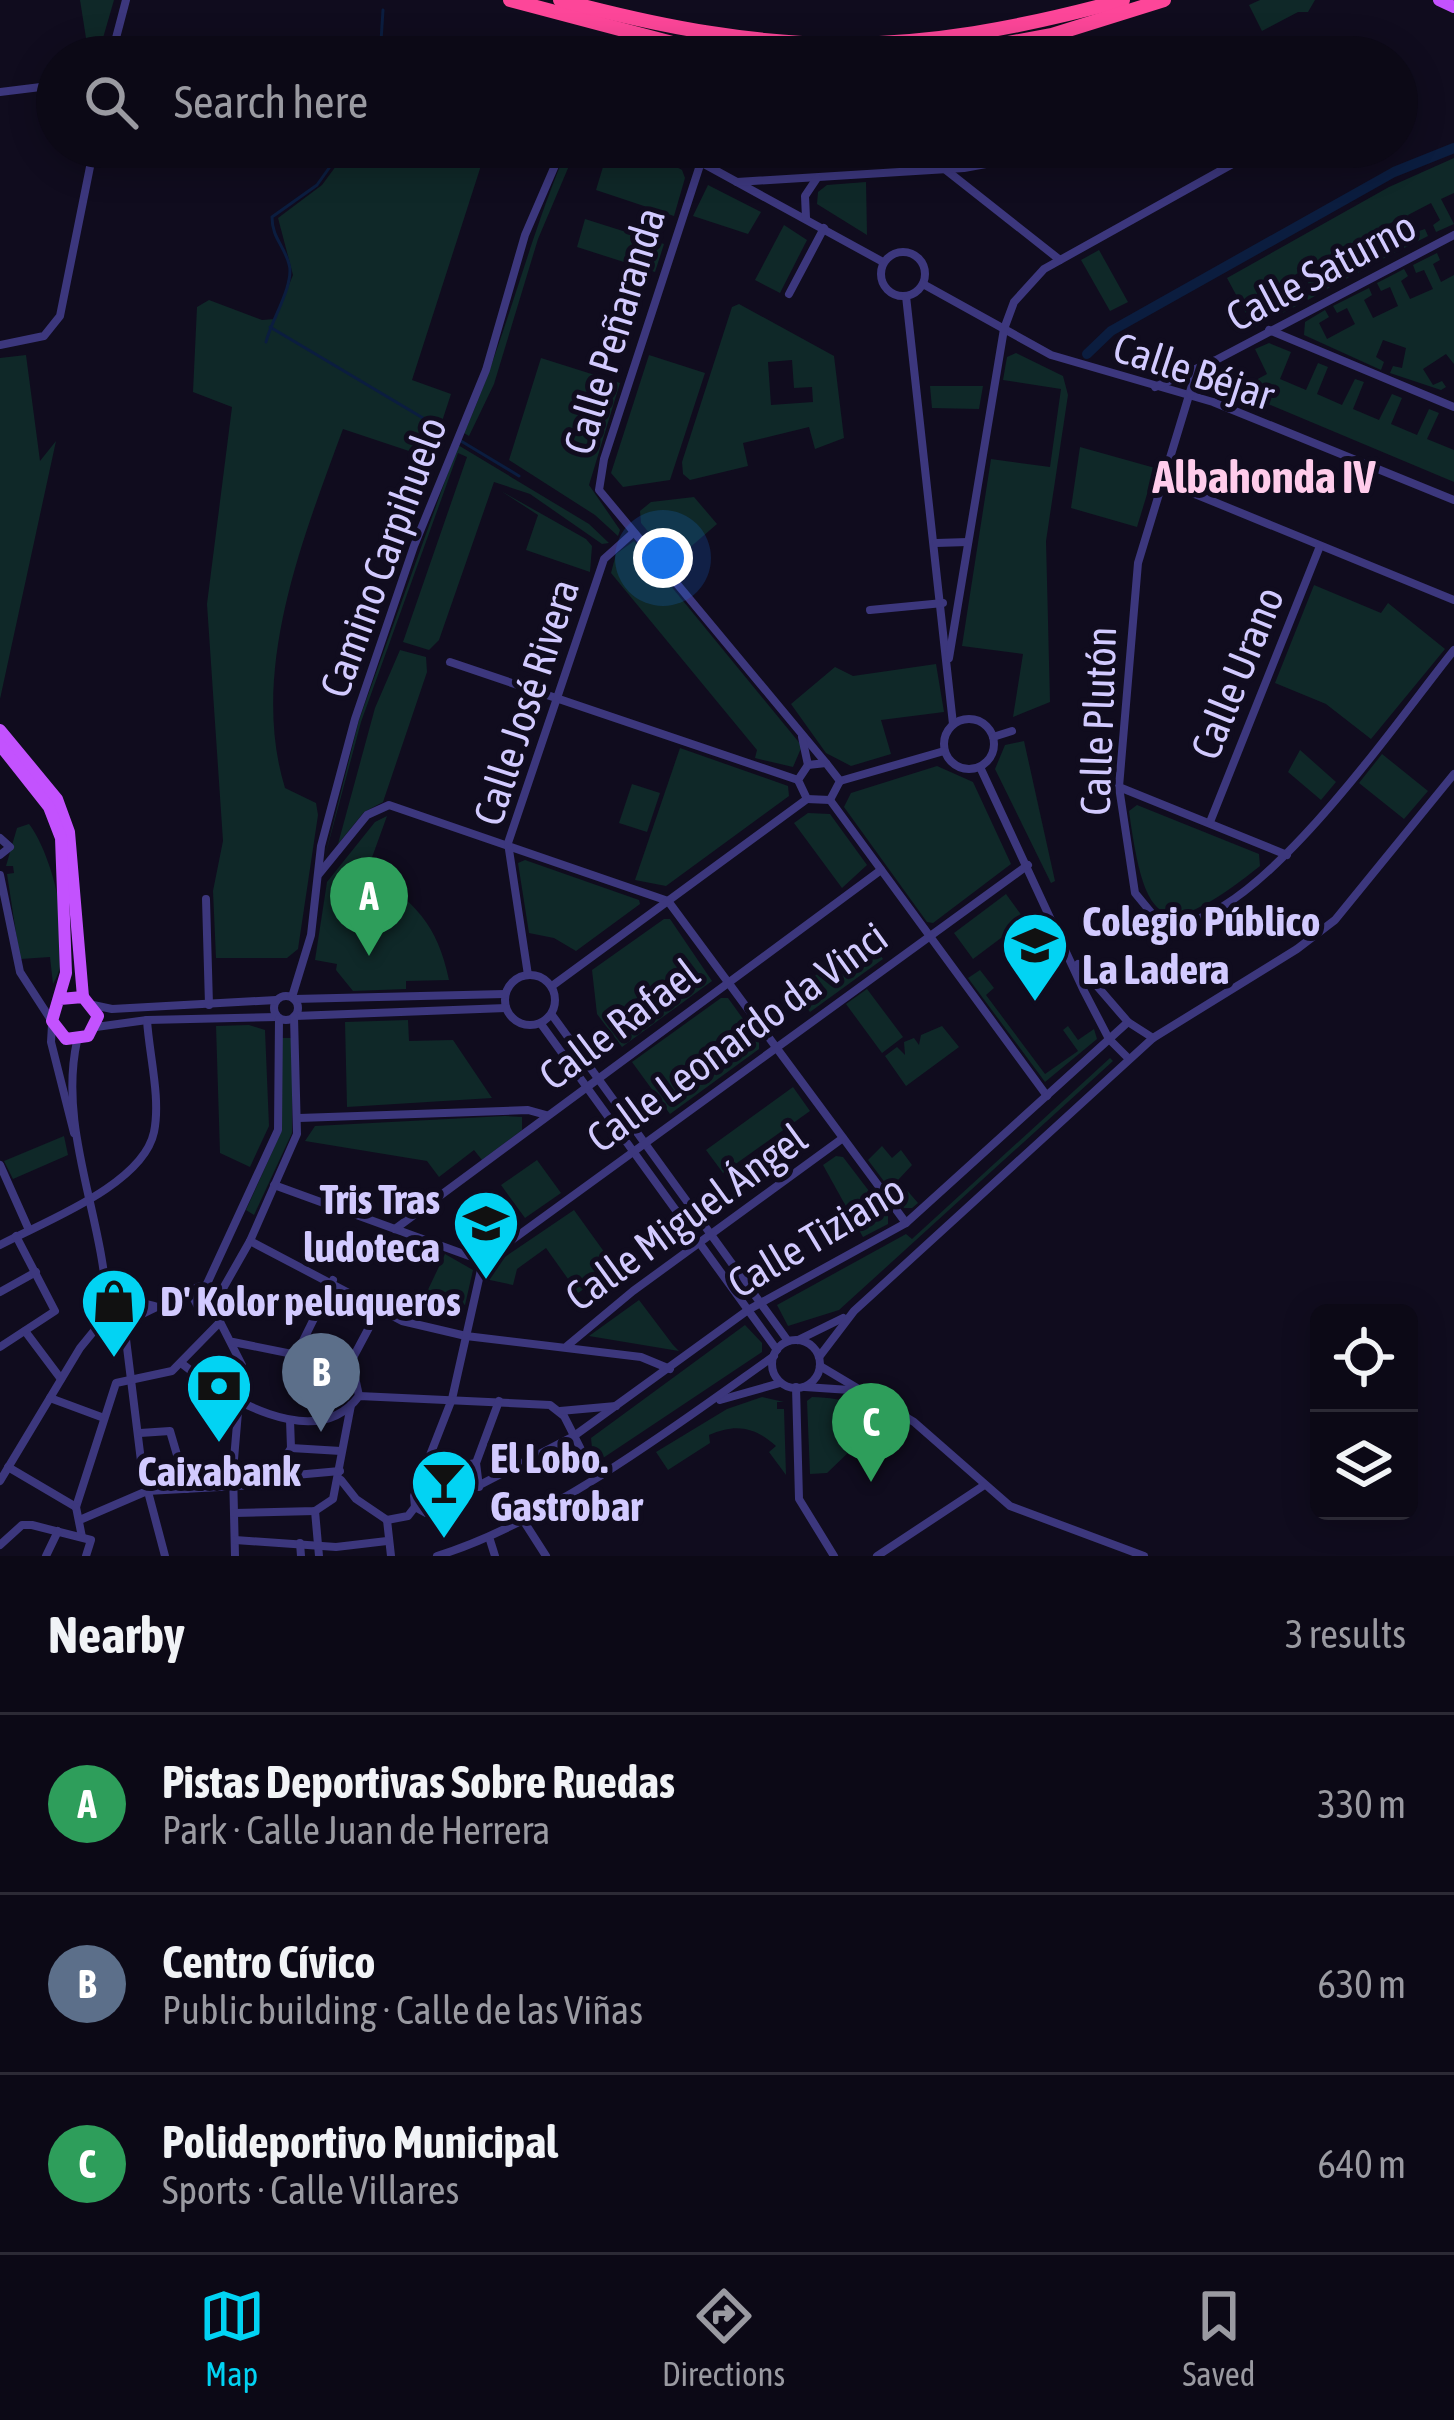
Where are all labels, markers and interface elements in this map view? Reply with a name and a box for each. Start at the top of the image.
search box [36,36,1418,168]
icon: search [78,69,144,135]
text: Search here [174,76,368,128]
street label: Calle Saturno [1218,201,1424,341]
street label: Calle Peñaranda [554,202,674,460]
street label: Calle Béjar [1108,323,1281,420]
street label: Camino Carpihuelo [310,410,456,704]
district label: Albahonda IV [1152,451,1376,503]
your location [633,528,693,588]
street label: Calle José Rivera [464,573,588,831]
street label: Calle Urano [1181,580,1293,766]
street label: Calle Plutón [1071,626,1125,816]
pin: A [330,857,408,956]
place label: Colegio Público La Ladera [1082,897,1320,993]
school or university icon: Colegio Público La Ladera [1000,910,1070,1004]
street label: Calle Leonardo da Vinci [578,912,896,1162]
street label: Calle Rafael [530,949,708,1099]
street label: Calle Miguel Ángel [556,1114,816,1320]
street label: Calle Tiziano [719,1165,913,1307]
place label: Tris Tras ludoteca [303,1175,440,1271]
school or university icon: Tris Tras ludoteca [451,1188,521,1282]
shop icon: D' Kolor peluqueros [79,1266,149,1360]
place label: D' Kolor peluqueros [160,1277,461,1325]
map controls [1310,1304,1418,1520]
button: locate [1310,1304,1418,1412]
pin: B [282,1333,360,1432]
bank icon: Caixabank [184,1351,254,1445]
pin: C [832,1383,910,1482]
button: layers [1310,1412,1418,1520]
place label: El Lobo. Gastrobar [490,1434,644,1530]
place label: Caixabank [138,1447,301,1495]
bar icon: El Lobo. Gastrobar [409,1447,479,1541]
text: Nearby [48,1605,185,1664]
text: 3 results [1285,1612,1406,1656]
text: Pistas Deportivas Sobre Ruedas [162,1756,675,1808]
text: A [77,1782,97,1826]
text: 330 m [1318,1782,1406,1826]
text: Park · Calle Juan de Herrera [162,1808,550,1852]
text: Centro Cívico [162,1936,375,1988]
text: B [78,1962,96,2006]
text: 630 m [1318,1962,1406,2006]
text: Public building · Calle de las Viñas [162,1988,643,2032]
text: Polideportivo Municipal [162,2116,558,2168]
text: C [78,2142,96,2186]
text: 640 m [1318,2142,1406,2186]
text: Sports · Calle Villares [162,2168,459,2212]
tab: Map [199,2283,265,2393]
tab: Directions [662,2283,785,2393]
tab: Saved [1182,2283,1255,2393]

